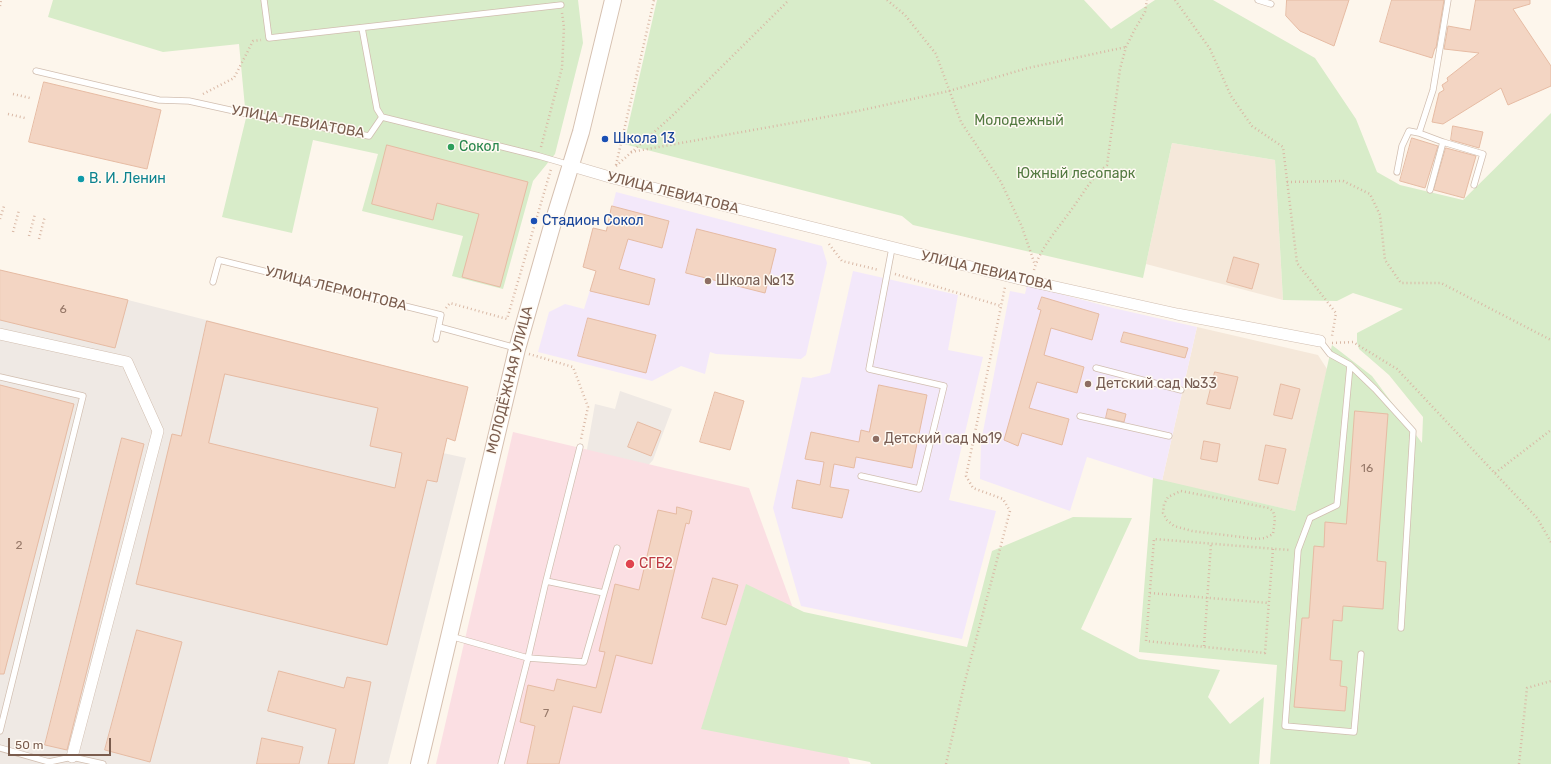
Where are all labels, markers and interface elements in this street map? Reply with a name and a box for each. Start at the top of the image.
street label: УЛИЦА ЛЕВИАТОВА [230,102,366,142]
park label: Молодежный [974,113,1064,129]
place label: Школа 13 [613,131,675,147]
marker: Школа 13 [600,134,610,144]
place label: Сокол [459,139,500,155]
marker: Сокол [446,142,456,152]
park label: Южный лесопарк [1017,166,1135,182]
street label: УЛИЦА ЛЕВИАТОВА [606,169,740,217]
place label: В. И. Ленин [89,171,166,187]
marker: В. И. Ленин [76,174,86,184]
place label: Стадион Сокол [542,213,644,229]
marker: Стадион Сокол [529,216,539,226]
street label: УЛИЦА ЛЕВИАТОВА [919,248,1055,294]
street label: УЛИЦА ЛЕРМОНТОВА [263,263,409,315]
place label: Школа №13 [716,273,794,289]
marker: Школа №13 [703,276,713,286]
house number: 6 [59,303,67,317]
street label: МОЛОДЁЖНАЯ УЛИЦА [483,304,537,456]
place label: Детский сад №33 [1096,376,1217,392]
marker: Детский сад №33 [1083,379,1093,389]
place label: Детский сад №19 [884,431,1002,447]
marker: Детский сад №19 [871,434,881,444]
house number: 16 [1361,462,1373,476]
house number: 2 [15,539,23,553]
place label: СГБ2 [639,556,673,572]
marker: СГБ2 [624,558,636,570]
house number: 7 [543,707,549,721]
scale bar [10,730,113,756]
text: 50 m [15,738,43,752]

